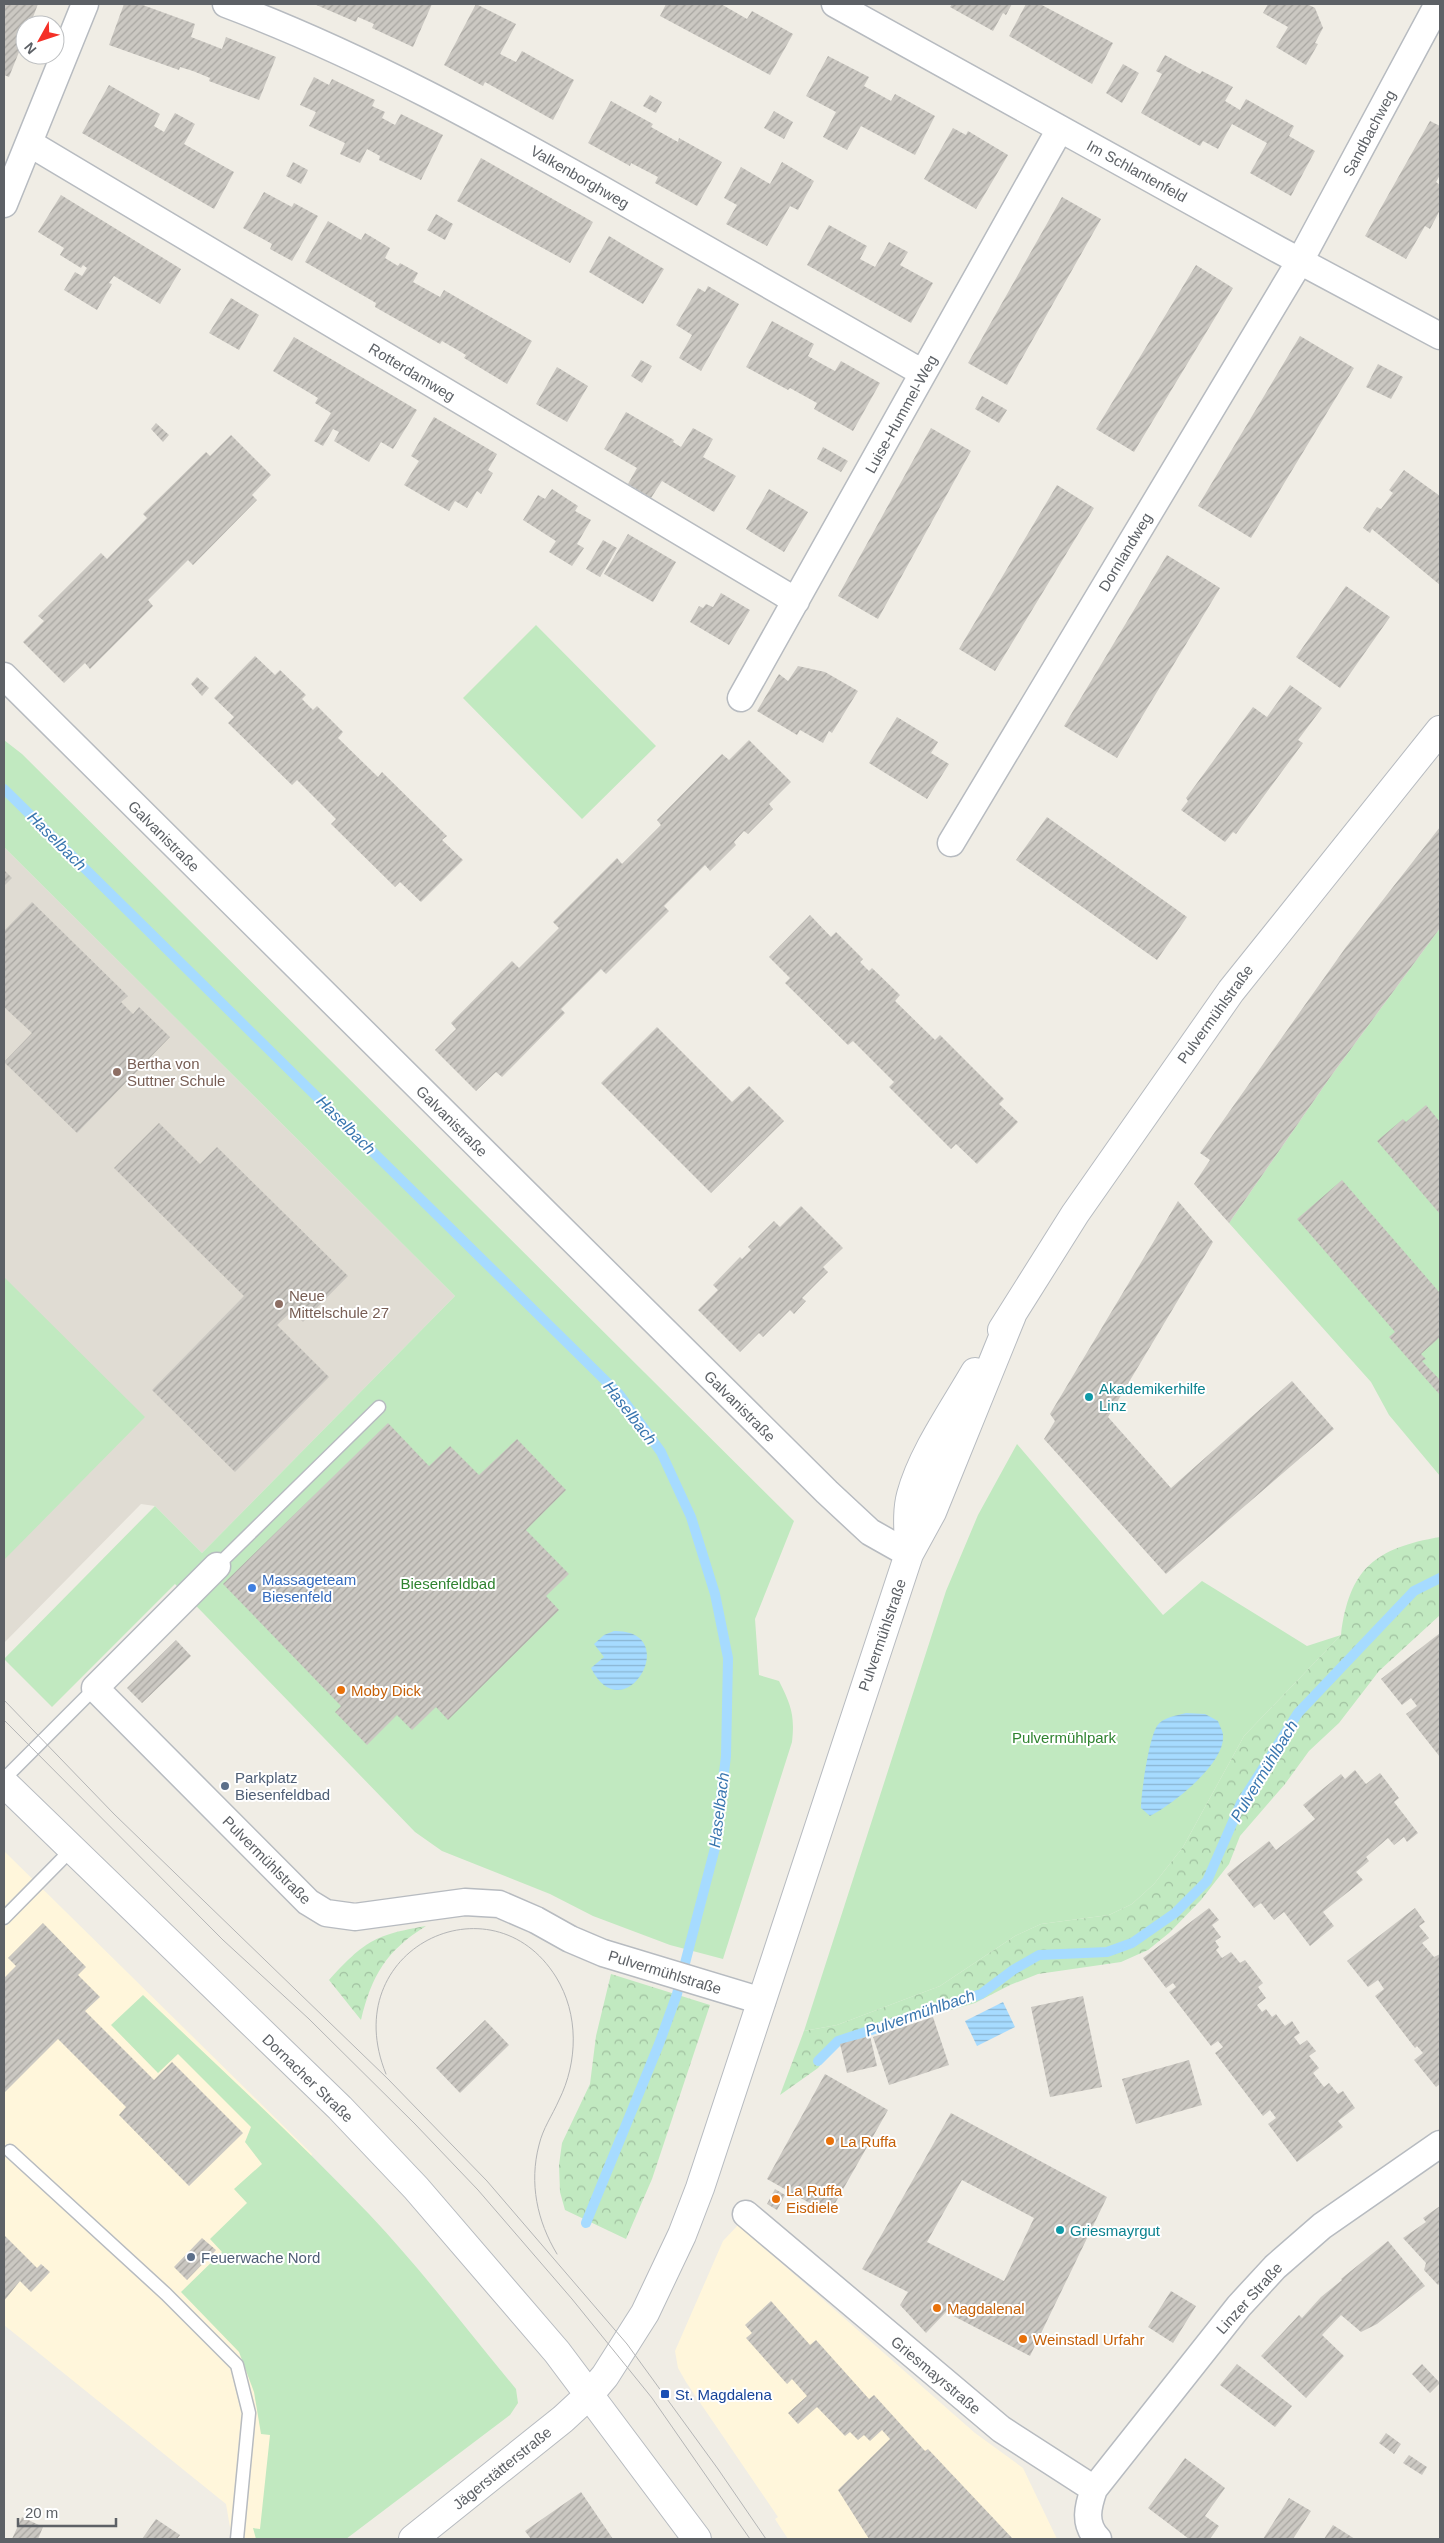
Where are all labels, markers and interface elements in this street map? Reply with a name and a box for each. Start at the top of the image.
north arrow [15,15,65,65]
text: N [21,39,39,57]
street label: Sandbachweg [1339,87,1399,179]
street label: Im Schlantenfeld [1084,136,1190,206]
street label: Valkenborghweg [528,142,632,212]
street label: Rotterdamweg [366,340,458,404]
street label: Luise-Hummel-Weg [862,352,940,476]
street label: Dornlandweg [1095,510,1155,594]
street label: Galvanistraße [125,797,203,875]
water label: Haselbach [24,808,90,874]
street label: Pulvermühlstraße [1174,961,1256,1067]
place label: Bertha von Suttner Schule [127,1055,225,1089]
marker: Bertha von Suttner Schule [111,1066,123,1078]
street label: Galvanistraße [413,1082,491,1160]
water label: Haselbach [313,1092,379,1158]
place label: Neue Mittelschule 27 [289,1287,389,1321]
marker: Neue Mittelschule 27 [273,1298,285,1310]
street label: Galvanistraße [701,1367,779,1445]
water label: Haselbach [600,1378,660,1448]
place label: Akademikerhilfe Linz [1099,1380,1206,1414]
marker: Akademikerhilfe Linz [1083,1391,1095,1403]
place label: Massageteam Biesenfeld [262,1571,356,1605]
park label: Biesenfeldbad [400,1575,496,1592]
street label: Pulvermühlstraße [855,1577,909,1693]
marker: Massageteam Biesenfeld [246,1582,258,1594]
place label: Moby Dick [351,1682,422,1699]
marker: Moby Dick [335,1684,347,1696]
water label: Pulvermühlbach [1227,1717,1301,1825]
park label: Pulvermühlpark [1012,1729,1117,1746]
place label: Parkplatz Biesenfeldbad [235,1769,330,1803]
water label: Haselbach [706,1771,732,1849]
marker: Parkplatz Biesenfeldbad [219,1780,231,1792]
street label: Pulvermühlstraße [219,1812,315,1908]
street label: Pulvermühlstraße [606,1947,724,1997]
water label: Pulvermühlbach [863,1986,977,2040]
street label: Dornacher Straße [259,2030,357,2126]
place label: La Ruffa [840,2133,897,2150]
marker: La Ruffa [824,2135,836,2147]
place label: La Ruffa Eisdiele [786,2182,843,2216]
marker: La Ruffa Eisdiele [770,2193,782,2205]
place label: Griesmayrgut [1070,2222,1161,2239]
marker: Griesmayrgut [1054,2224,1066,2236]
place label: Feuerwache Nord [201,2249,320,2266]
marker: Feuerwache Nord [185,2251,197,2263]
street label: Linzer Straße [1213,2259,1285,2337]
place label: Magdalenal [947,2300,1025,2317]
marker: Magdalenal [931,2302,943,2314]
place label: Weinstadl Urfahr [1033,2331,1144,2348]
street label: Griesmayrstraße [888,2333,984,2417]
marker: Weinstadl Urfahr [1017,2333,1029,2345]
place label: St. Magdalena [675,2386,772,2403]
marker: St. Magdalena [659,2388,671,2400]
street label: Jägerstätterstraße [449,2423,555,2513]
scale bar [18,2496,115,2528]
text: 20 m [25,2504,58,2521]

